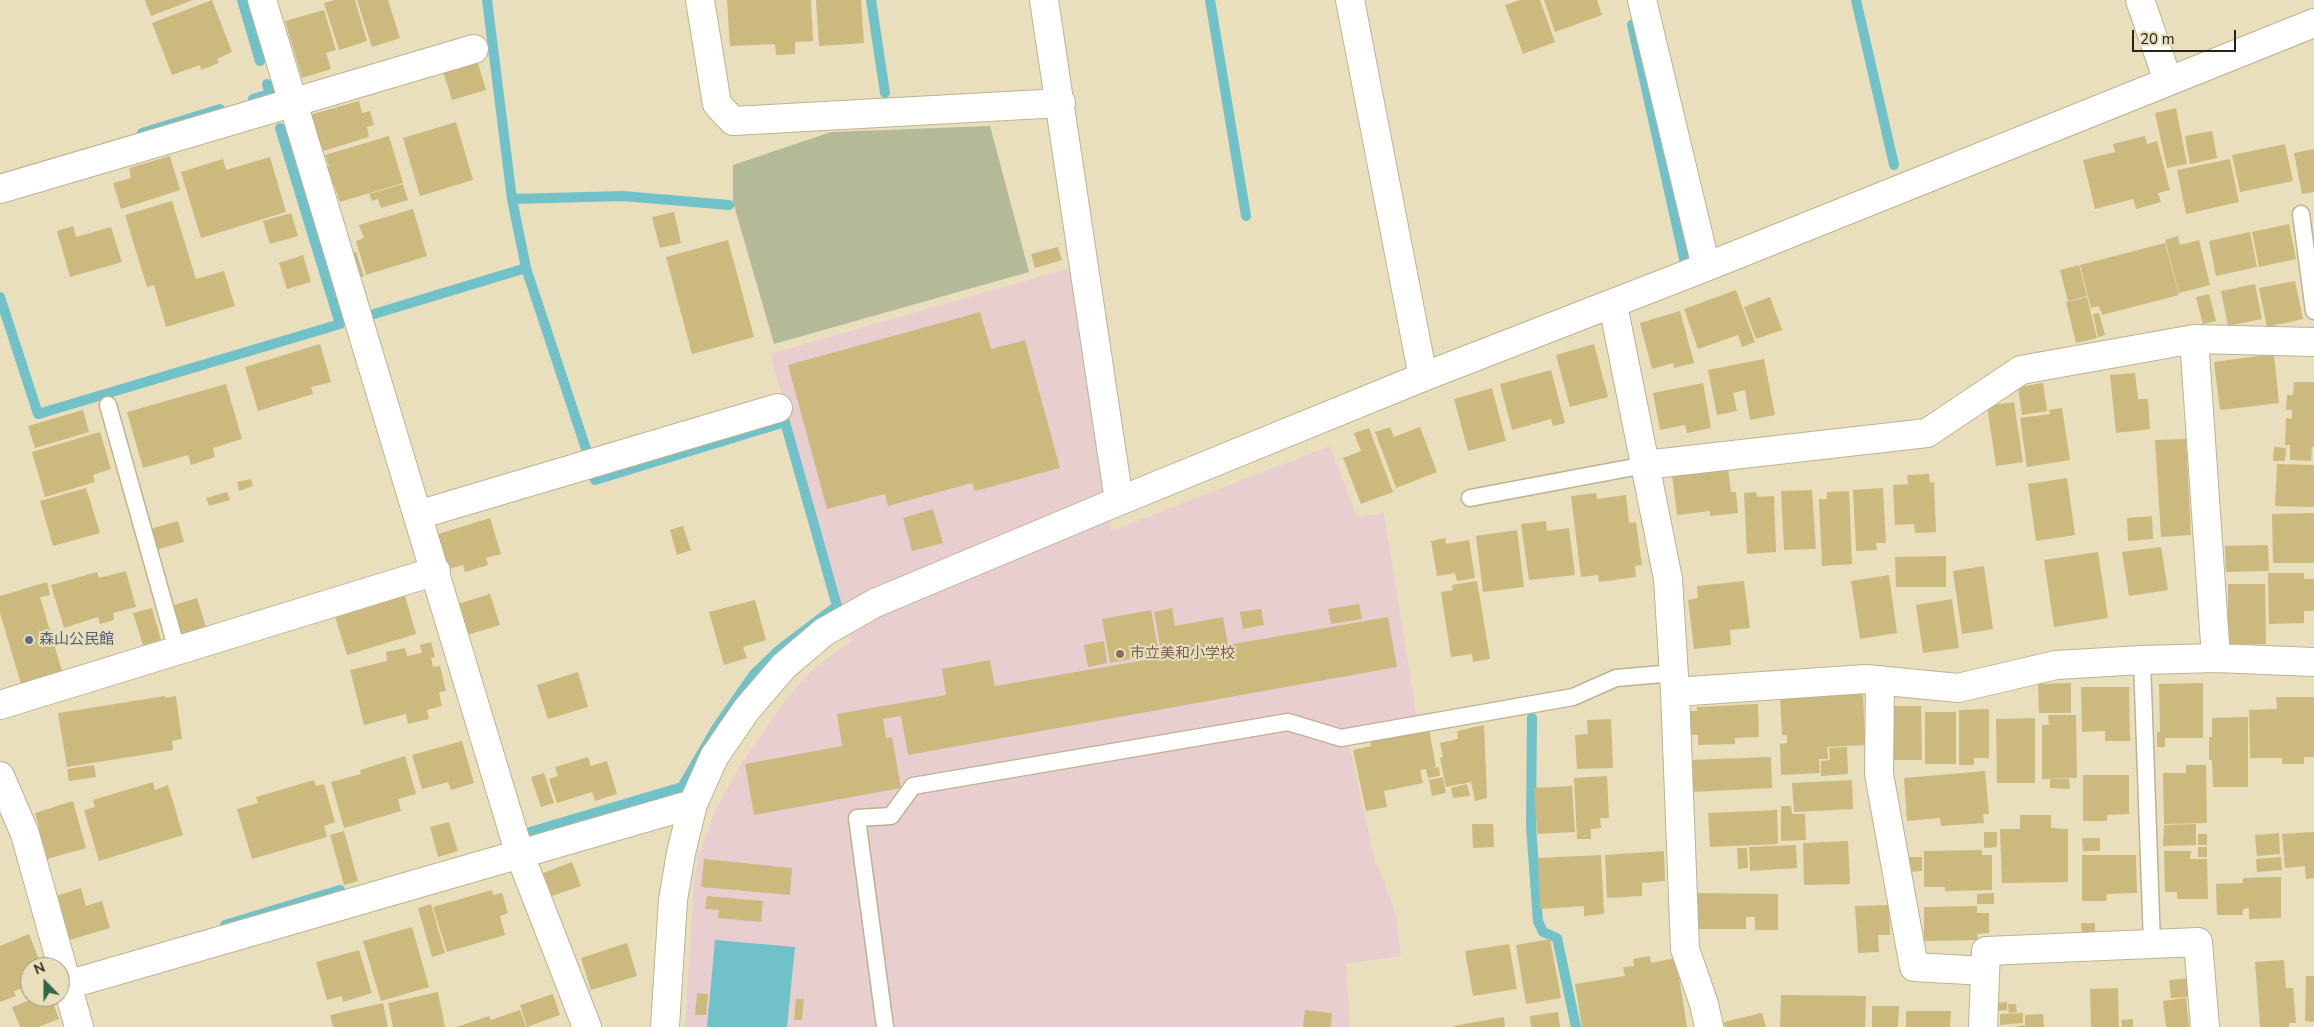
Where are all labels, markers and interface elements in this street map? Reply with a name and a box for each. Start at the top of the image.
scale bar [2134,20,2238,52]
text: 20 m [2140,29,2175,49]
place label: 森山公民館 [39,631,114,649]
marker: 森山公民館 [23,634,35,646]
place label: 市立美和小学校 [1130,645,1235,663]
marker: 市立美和小学校 [1114,648,1126,660]
north arrow [20,957,70,1007]
text: N [31,958,48,979]

